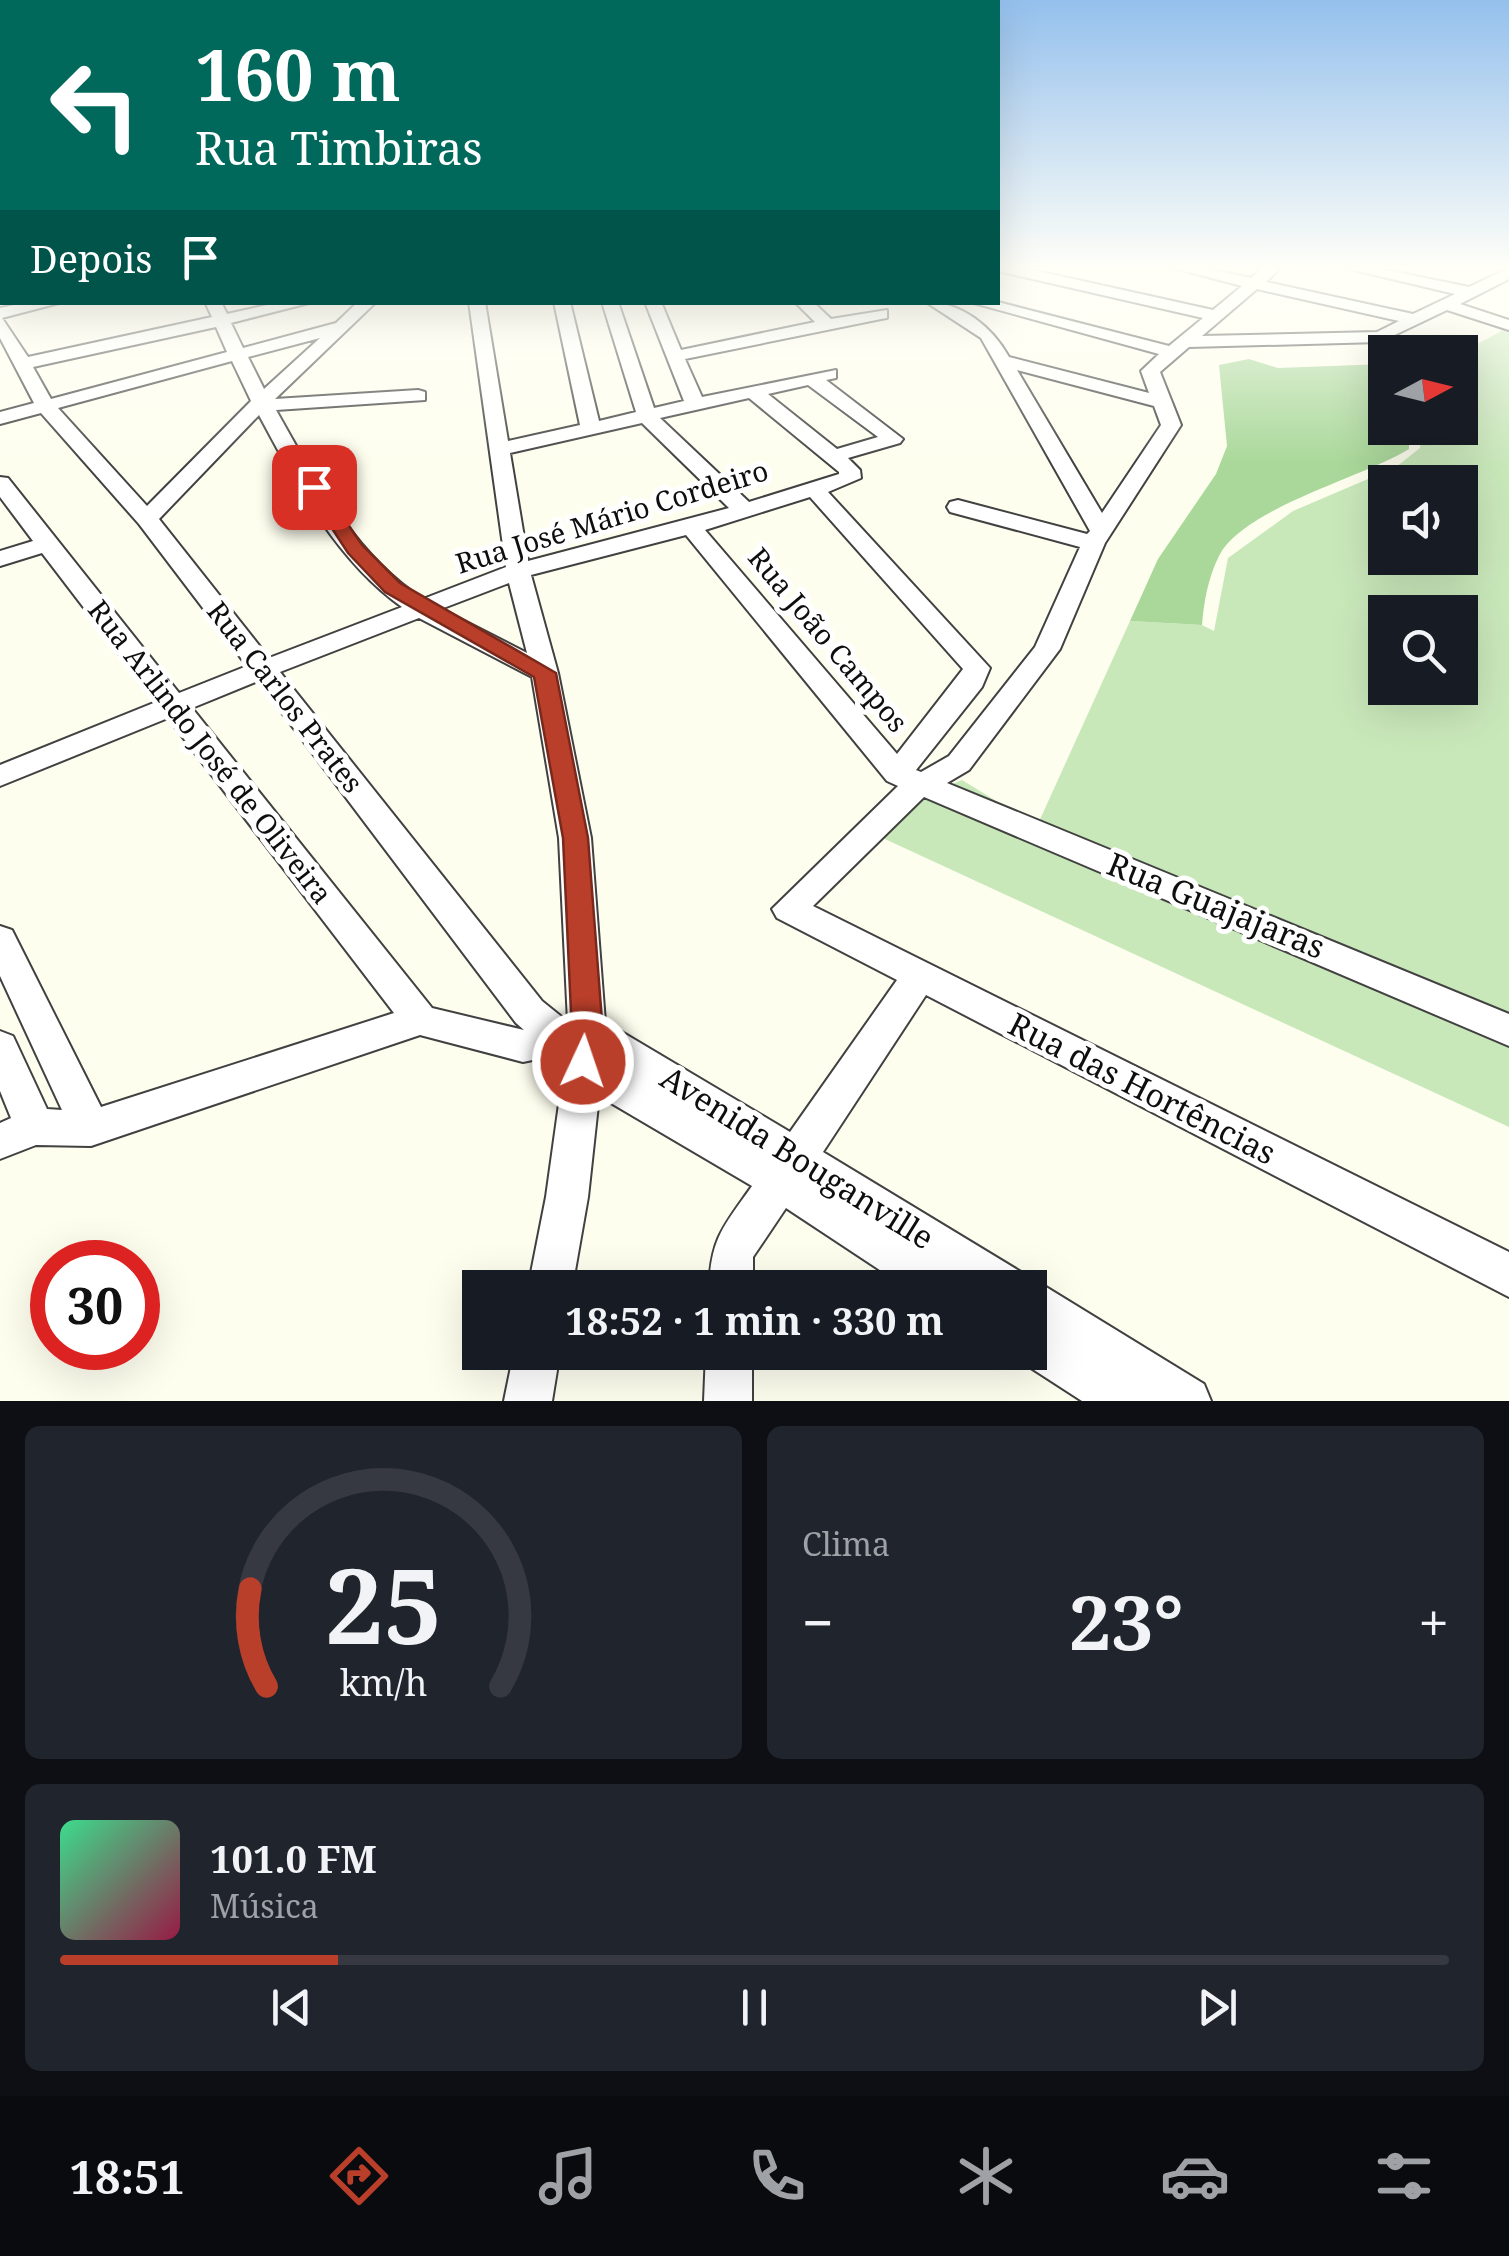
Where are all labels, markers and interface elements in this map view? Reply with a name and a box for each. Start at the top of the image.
text: 160 m [195,26,401,122]
icon: left [30,40,160,170]
text: Rua Timbiras [195,117,483,178]
icon: arrive [173,230,228,285]
text: Depois [30,232,153,284]
north arrow [1368,335,1478,445]
map controls [1368,335,1478,705]
pin [272,445,357,530]
street label: Rua José Mário Cordeiro [451,450,773,582]
icon: arrive [287,460,342,515]
button: sound [1368,465,1478,575]
street label: Rua João Campos [740,539,917,740]
street label: Rua Arlindo José de Oliveira [80,592,341,911]
street label: Rua Carlos Prates [199,593,372,800]
button: search [1368,595,1478,705]
street label: Rua Guajajaras [1101,841,1332,968]
street label: Rua das Hortências [1002,1002,1284,1174]
position arrow [531,1010,635,1114]
street label: Avenida Bouganville [653,1055,943,1258]
speed limit sign: 30 [30,1240,160,1370]
text: 18:52 · 1 min · 330 m [565,1294,944,1346]
text: Clima [802,1522,890,1565]
text: 25 [325,1533,442,1674]
text: 23° [1069,1570,1183,1672]
text: − [802,1584,834,1659]
text: + [1418,1584,1449,1659]
text: km/h [340,1658,427,1706]
text: 101.0 FM [210,1832,377,1884]
text: Música [210,1884,319,1927]
icon: previous [264,1980,319,2035]
icon: pause [727,1980,782,2035]
icon: next [1190,1980,1245,2035]
icon: directions [324,2141,394,2211]
icon: music [533,2141,603,2211]
icon: phone [742,2141,812,2211]
icon: climate [951,2141,1021,2211]
icon: car [1160,2141,1230,2211]
icon: filters [1369,2141,1439,2211]
text: 18:51 [70,2146,185,2207]

